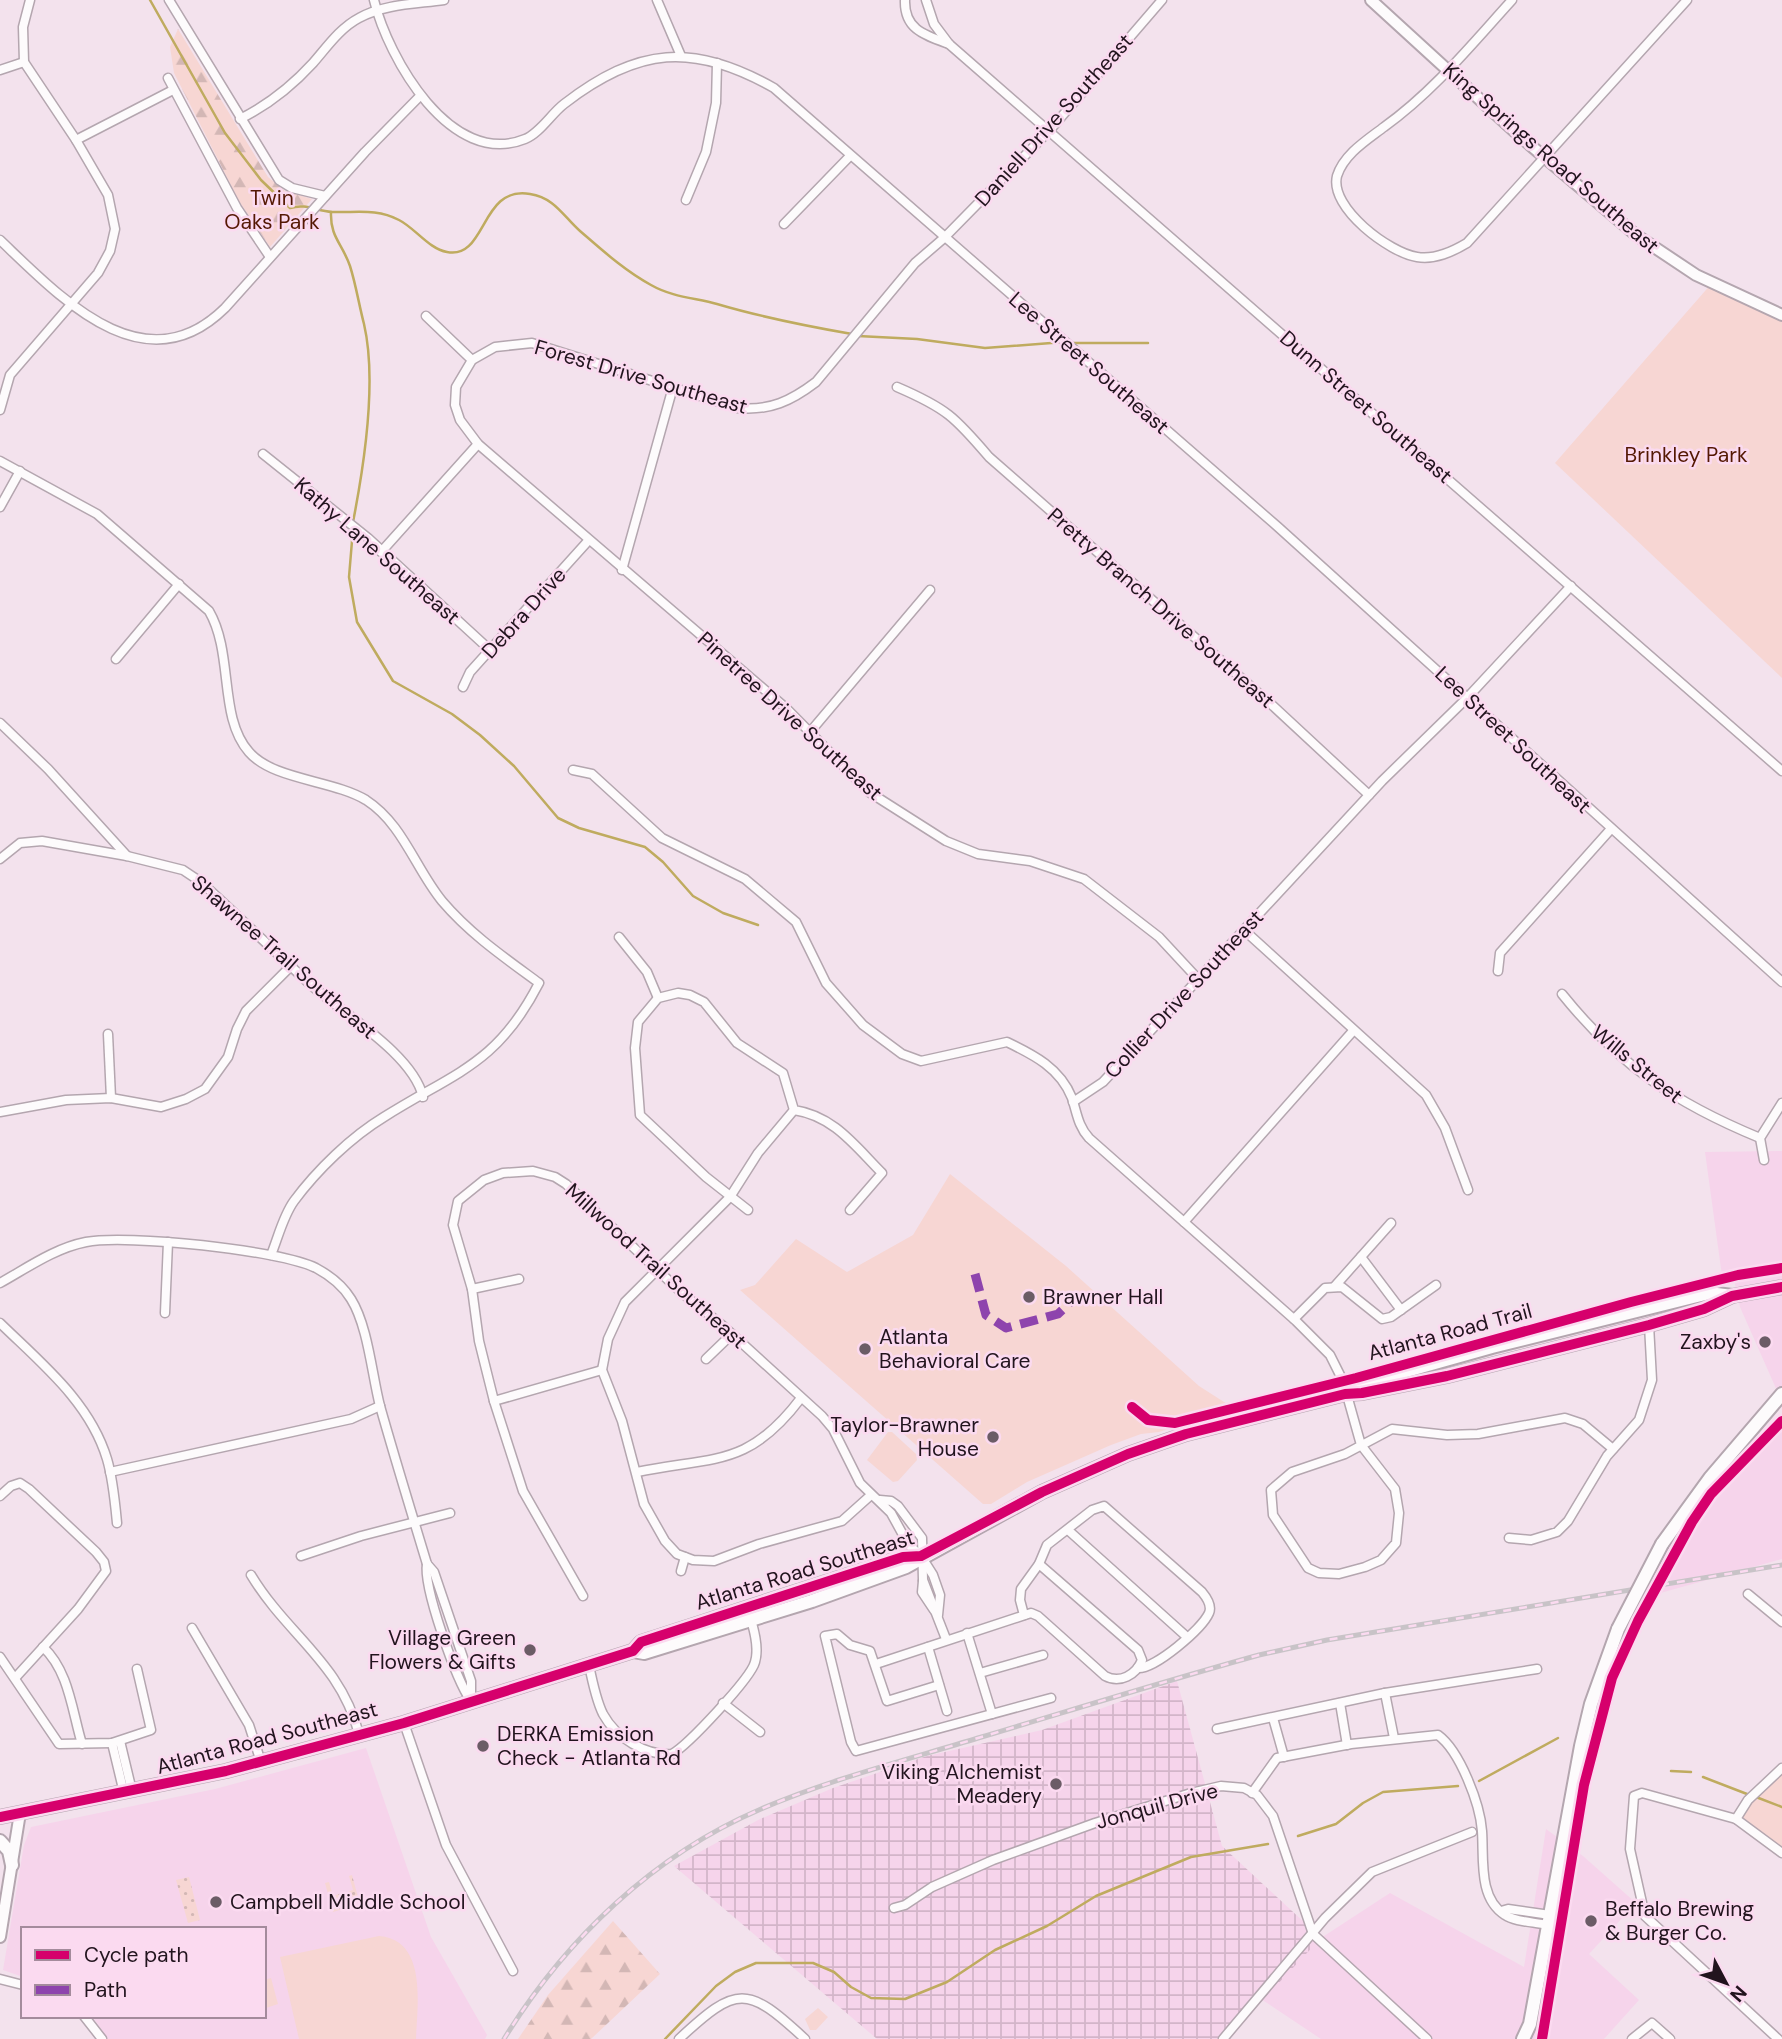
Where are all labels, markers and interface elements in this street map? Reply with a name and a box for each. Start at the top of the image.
street label: Daniell Drive Southeast [969,27,1139,213]
street label: King Springs Road Southeast [1437,56,1665,260]
park label: Twin Oaks Park [224,184,320,236]
street label: Lee Street Southeast [1003,286,1175,440]
street label: Dunn Street Southeast [1274,324,1458,490]
street label: Forest Drive Southeast [531,333,751,421]
park label: Brinkley Park [1624,441,1748,469]
street label: Kathy Lane Southeast [288,471,466,631]
street label: Pretty Branch Drive Southeast [1041,502,1281,714]
street label: Debra Drive [475,561,573,665]
street label: Pinetree Drive Southeast [692,625,888,807]
street label: Lee Street Southeast [1429,660,1597,820]
street label: Shawnee Trail Southeast [185,869,383,1045]
street label: Collier Drive Southeast [1098,904,1270,1084]
street label: Wills Street [1585,1018,1689,1110]
street label: Millwood Trail Southeast [559,1177,753,1355]
place label: Brawner Hall [1043,1283,1163,1311]
marker: Brawner Hall [1021,1289,1037,1305]
street label: Atlanta Road Trail [1365,1297,1535,1367]
place label: Atlanta Behavioral Care [879,1323,1031,1375]
place label: Zaxby's [1680,1328,1751,1356]
marker: Zaxby's [1757,1334,1773,1350]
marker: Atlanta Behavioral Care [857,1341,873,1357]
place label: Taylor-Brawner House [830,1411,979,1463]
marker: Taylor-Brawner House [985,1429,1001,1445]
street label: Atlanta Road Southeast [692,1523,918,1617]
place label: Village Green Flowers & Gifts [369,1624,516,1676]
marker: Village Green Flowers & Gifts [522,1642,538,1658]
street label: Atlanta Road Southeast [153,1695,381,1781]
place label: DERKA Emission Check - Atlanta Rd [497,1720,681,1772]
marker: DERKA Emission Check - Atlanta Rd [475,1738,491,1754]
place label: Viking Alchemist Meadery [881,1758,1042,1810]
marker: Viking Alchemist Meadery [1048,1776,1064,1792]
street label: Jonquil Drive [1093,1776,1221,1836]
place label: Campbell Middle School [230,1888,465,1916]
marker: Campbell Middle School [208,1894,224,1910]
place label: Beffalo Brewing & Burger Co. [1605,1895,1754,1947]
marker: Beffalo Brewing & Burger Co. [1583,1913,1599,1929]
legend [21,1927,266,2018]
text: Cycle path [84,1941,189,1969]
north arrow [1691,1948,1761,2018]
text: Path [84,1976,127,2004]
text: N [1724,1980,1752,2007]

